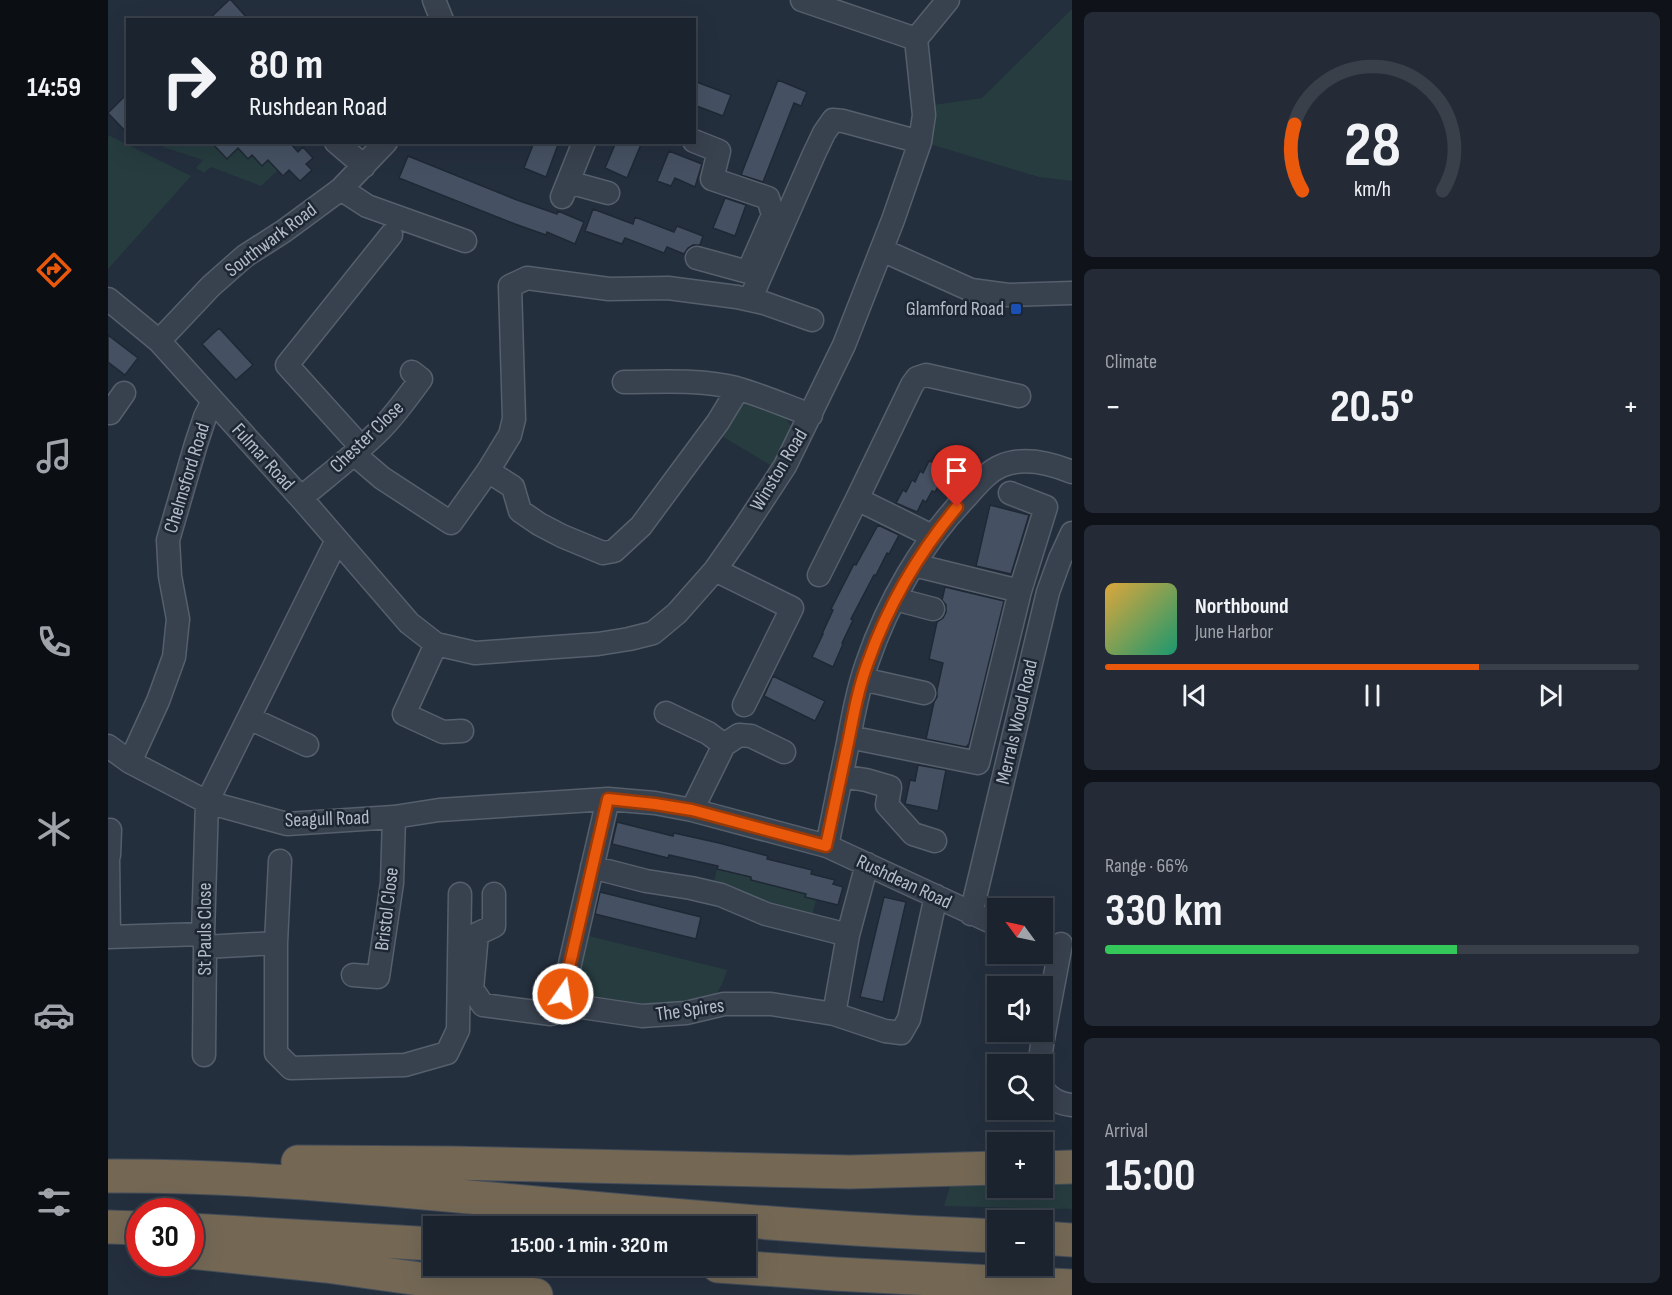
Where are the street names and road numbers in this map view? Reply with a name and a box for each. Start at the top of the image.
street label: Southwark Road [220,198,322,282]
street label: Chester Close [325,396,409,478]
street label: Fulmar Road [227,418,299,496]
street label: Chelmsford Road [159,420,215,536]
street label: Winston Road [745,424,813,516]
street label: Merrals Wood Road [991,657,1043,787]
street label: Seagull Road [284,806,370,832]
street label: Rushdean Road [852,849,956,915]
street label: Bristol Close [370,866,404,952]
street label: St Pauls Close [193,882,217,976]
street label: The Spires [654,993,726,1027]

